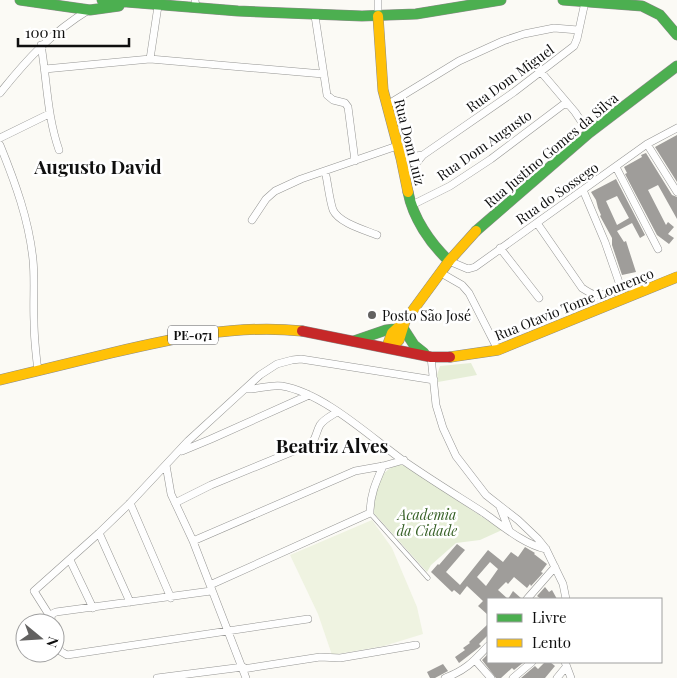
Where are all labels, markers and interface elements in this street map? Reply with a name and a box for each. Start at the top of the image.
scale bar [18,15,129,47]
text: 100 m [25,22,66,42]
street label: Rua Dom Miguel [462,40,558,116]
street label: Rua Justino Gomes da Silva [480,88,622,212]
street label: Rua Dom Luiz [390,97,430,187]
street label: Rua Dom Augusto [433,105,535,185]
district label: Augusto David [33,153,162,179]
street label: Rua do Sossego [512,157,602,228]
street label: Rua Otavio Tome Lourenço [492,263,657,345]
place label: Posto São José [382,306,471,325]
marker: Posto São José [366,309,378,321]
road number: PE-071 [168,326,218,344]
district label: Beatriz Alves [276,432,389,458]
park label: Academia da Cidade [396,505,457,540]
legend [487,598,662,663]
text: Livre [532,607,567,627]
north arrow [15,613,65,663]
text: Lento [532,632,571,652]
text: N [42,634,63,650]

